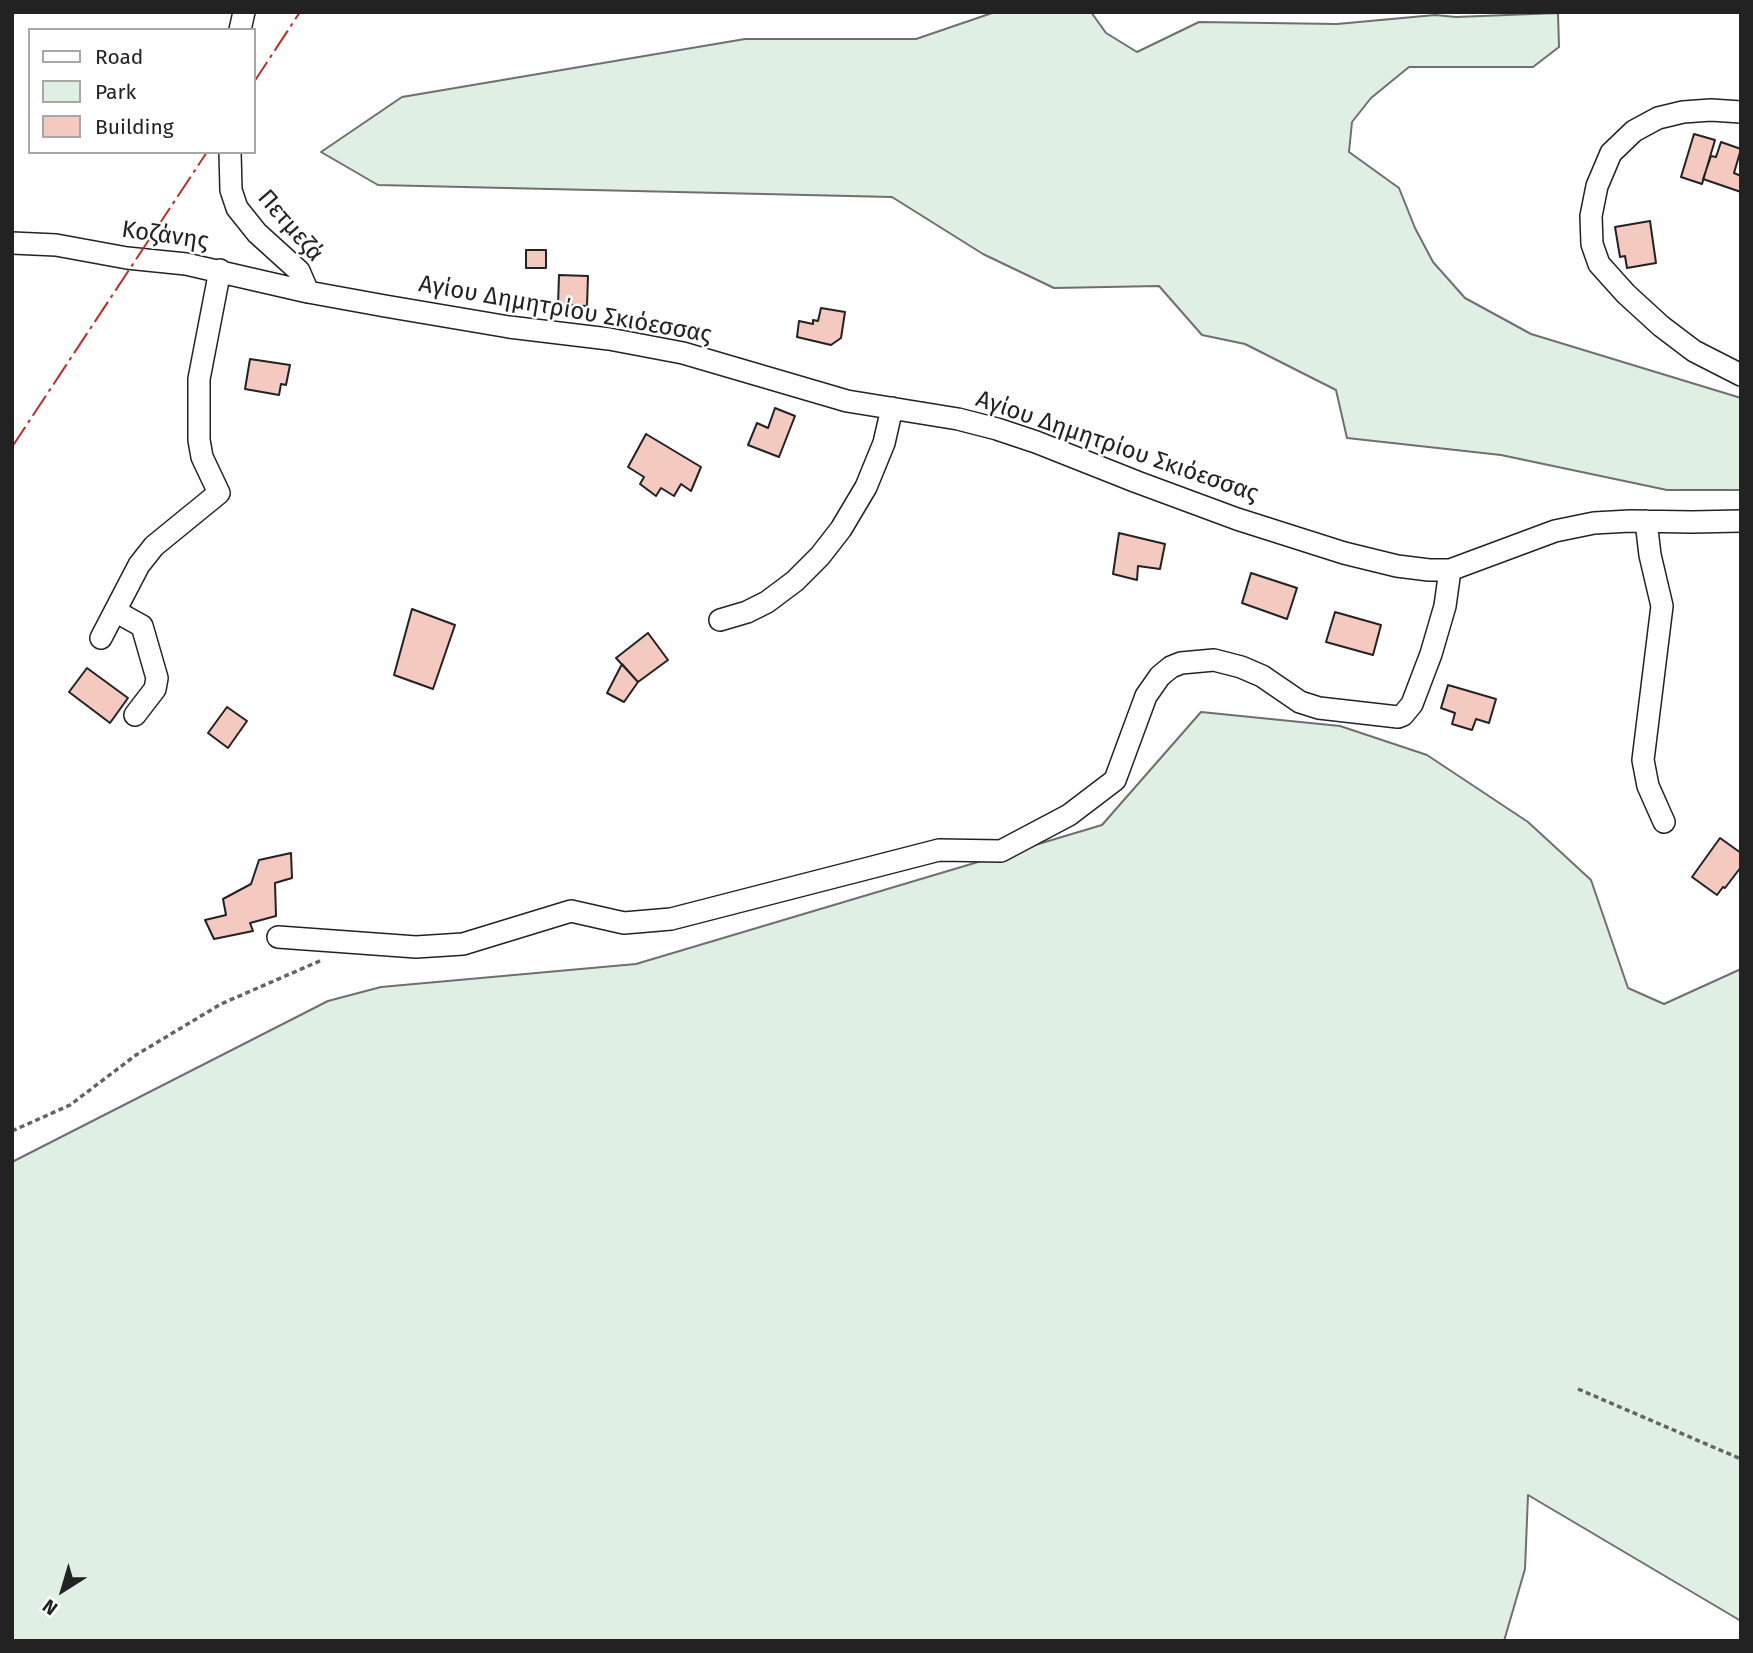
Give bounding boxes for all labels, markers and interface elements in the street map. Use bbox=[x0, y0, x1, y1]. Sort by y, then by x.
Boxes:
legend bbox=[28, 28, 256, 154]
text: Road bbox=[95, 44, 143, 70]
text: Park bbox=[95, 79, 136, 105]
text: Building bbox=[95, 114, 174, 140]
street label: Πετμεζά bbox=[251, 184, 329, 268]
street label: Κοζάνης bbox=[120, 216, 210, 256]
street label: Αγίου Δημητρίου Σκιόεσσας bbox=[416, 270, 714, 350]
street label: Αγίου Δημητρίου Σκιόεσσας bbox=[972, 385, 1262, 509]
north arrow bbox=[28, 1555, 98, 1625]
text: N bbox=[38, 1594, 62, 1620]

